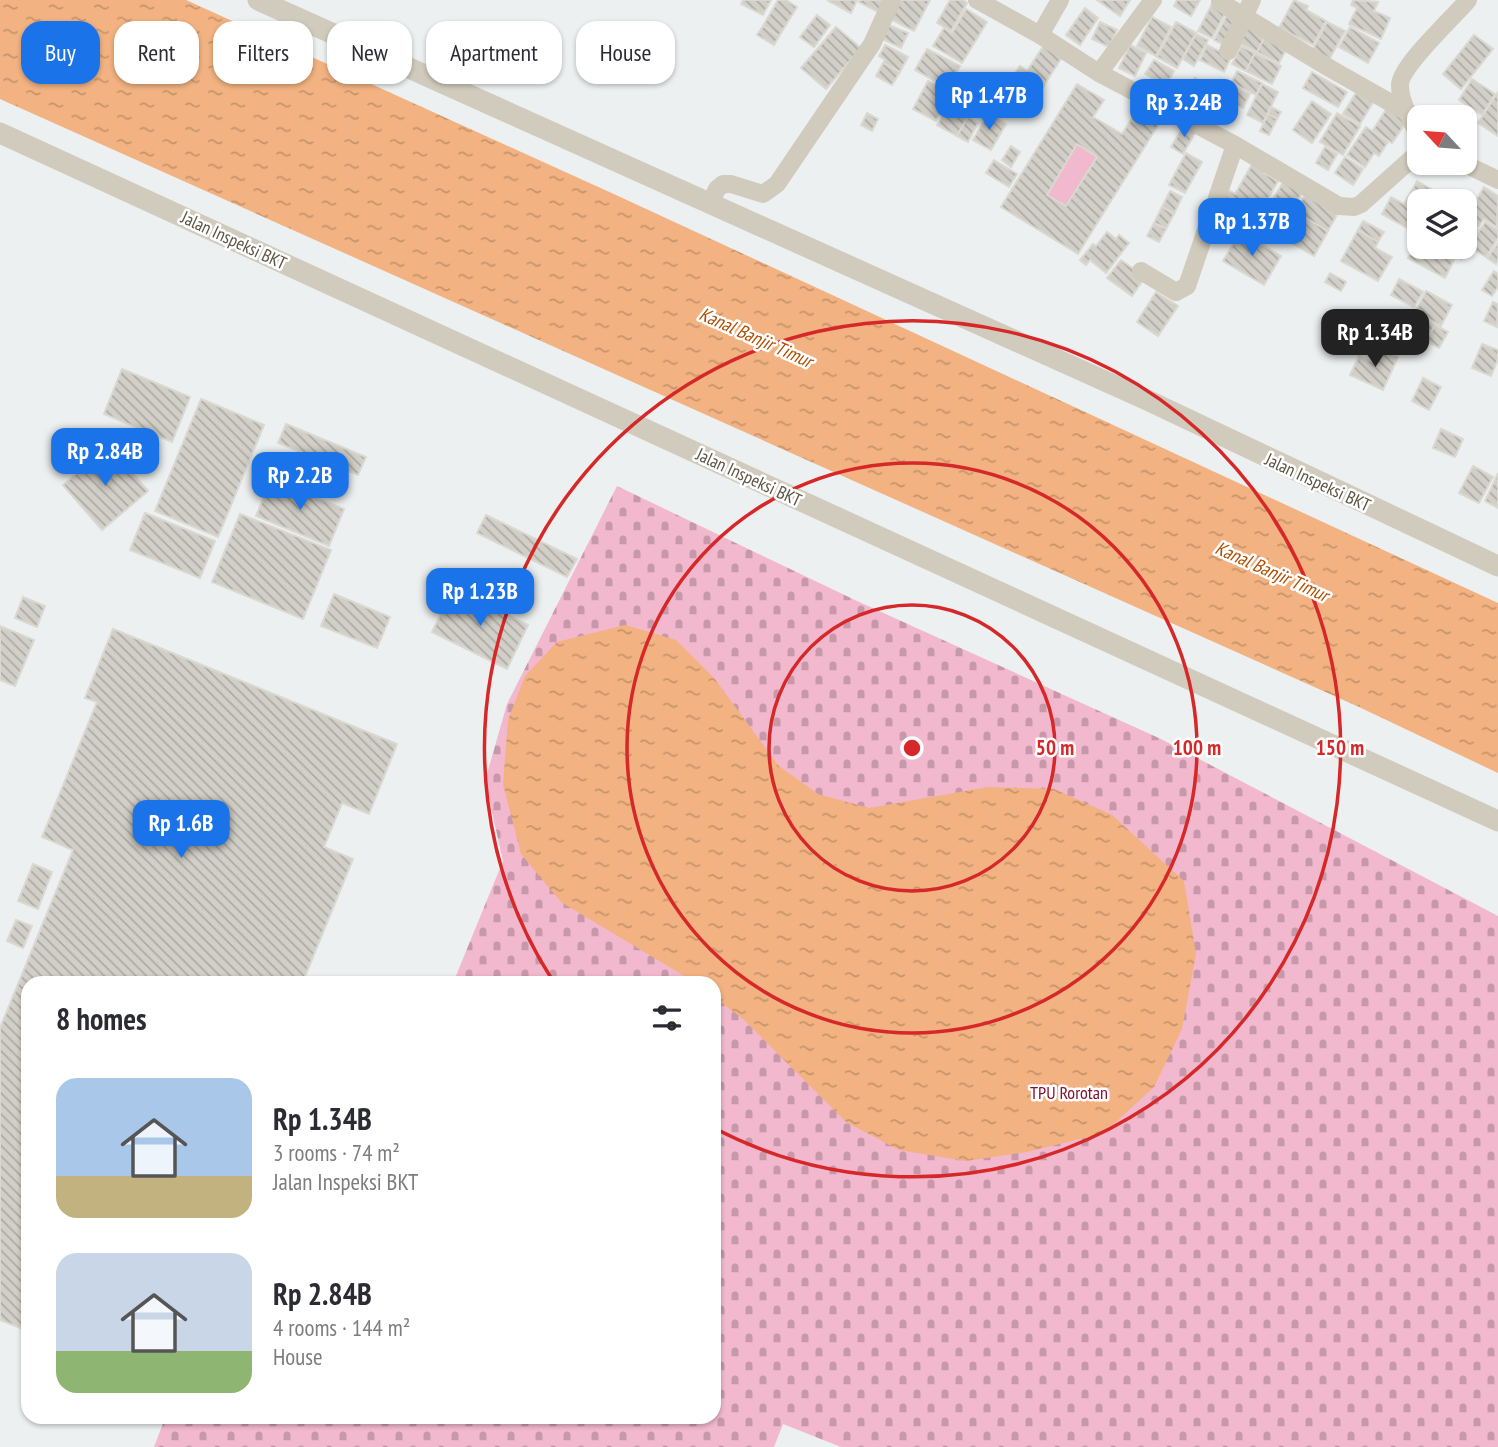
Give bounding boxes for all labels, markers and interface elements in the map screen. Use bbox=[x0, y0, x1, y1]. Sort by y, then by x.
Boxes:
chip: Buy bbox=[21, 21, 100, 84]
chip: Rent bbox=[114, 21, 199, 84]
chip: Filters bbox=[213, 21, 313, 84]
chip: New bbox=[327, 21, 412, 84]
chip: Apartment bbox=[426, 21, 562, 84]
chip: House bbox=[576, 21, 675, 84]
pin: Rp 1.47B bbox=[917, 72, 1061, 132]
text: Rp 1.47B bbox=[951, 80, 1027, 109]
pin: Rp 3.24B bbox=[1112, 80, 1256, 139]
text: Rp 3.24B bbox=[1146, 87, 1222, 116]
north arrow bbox=[1407, 105, 1477, 175]
map controls bbox=[1407, 105, 1477, 259]
button: layers bbox=[1407, 189, 1477, 259]
pin: Rp 1.37B bbox=[1180, 198, 1324, 258]
street label: Jalan Inspeksi BKT bbox=[177, 205, 290, 274]
text: Rp 1.37B bbox=[1214, 206, 1290, 235]
water label: Kanal Banjir Timur bbox=[696, 301, 819, 374]
pin: Rp 1.34B bbox=[1303, 310, 1447, 369]
text: Rp 1.34B bbox=[1337, 317, 1413, 346]
pin: Rp 2.84B bbox=[33, 428, 177, 488]
text: Rp 2.84B bbox=[67, 436, 143, 465]
street label: Jalan Inspeksi BKT bbox=[692, 442, 805, 511]
street label: Jalan Inspeksi BKT bbox=[1261, 447, 1374, 516]
pin: Rp 2.2B bbox=[235, 452, 365, 512]
text: Rp 2.2B bbox=[268, 460, 332, 489]
water label: Kanal Banjir Timur bbox=[1212, 535, 1335, 608]
pin: Rp 1.23B bbox=[408, 568, 552, 628]
text: Rp 1.23B bbox=[442, 576, 518, 605]
text: 50 m bbox=[1036, 734, 1074, 761]
text: 100 m bbox=[1173, 734, 1221, 761]
text: 150 m bbox=[1316, 734, 1364, 761]
centre of rings bbox=[900, 736, 924, 760]
pin: Rp 1.6B bbox=[116, 800, 246, 860]
text: Rp 1.6B bbox=[149, 808, 213, 837]
text: 8 homes bbox=[56, 999, 147, 1038]
icon: filters bbox=[648, 999, 686, 1037]
park label: TPU Rorotan bbox=[1030, 1081, 1108, 1104]
text: Rp 1.34B bbox=[273, 1099, 372, 1138]
icon: home bbox=[112, 1106, 196, 1190]
text: 3 rooms · 74 m² bbox=[273, 1138, 400, 1167]
text: Jalan Inspeksi BKT bbox=[273, 1167, 418, 1196]
text: Rp 2.84B bbox=[273, 1274, 372, 1313]
icon: home bbox=[112, 1281, 196, 1365]
text: 4 rooms · 144 m² bbox=[273, 1313, 410, 1342]
text: House bbox=[273, 1342, 323, 1371]

